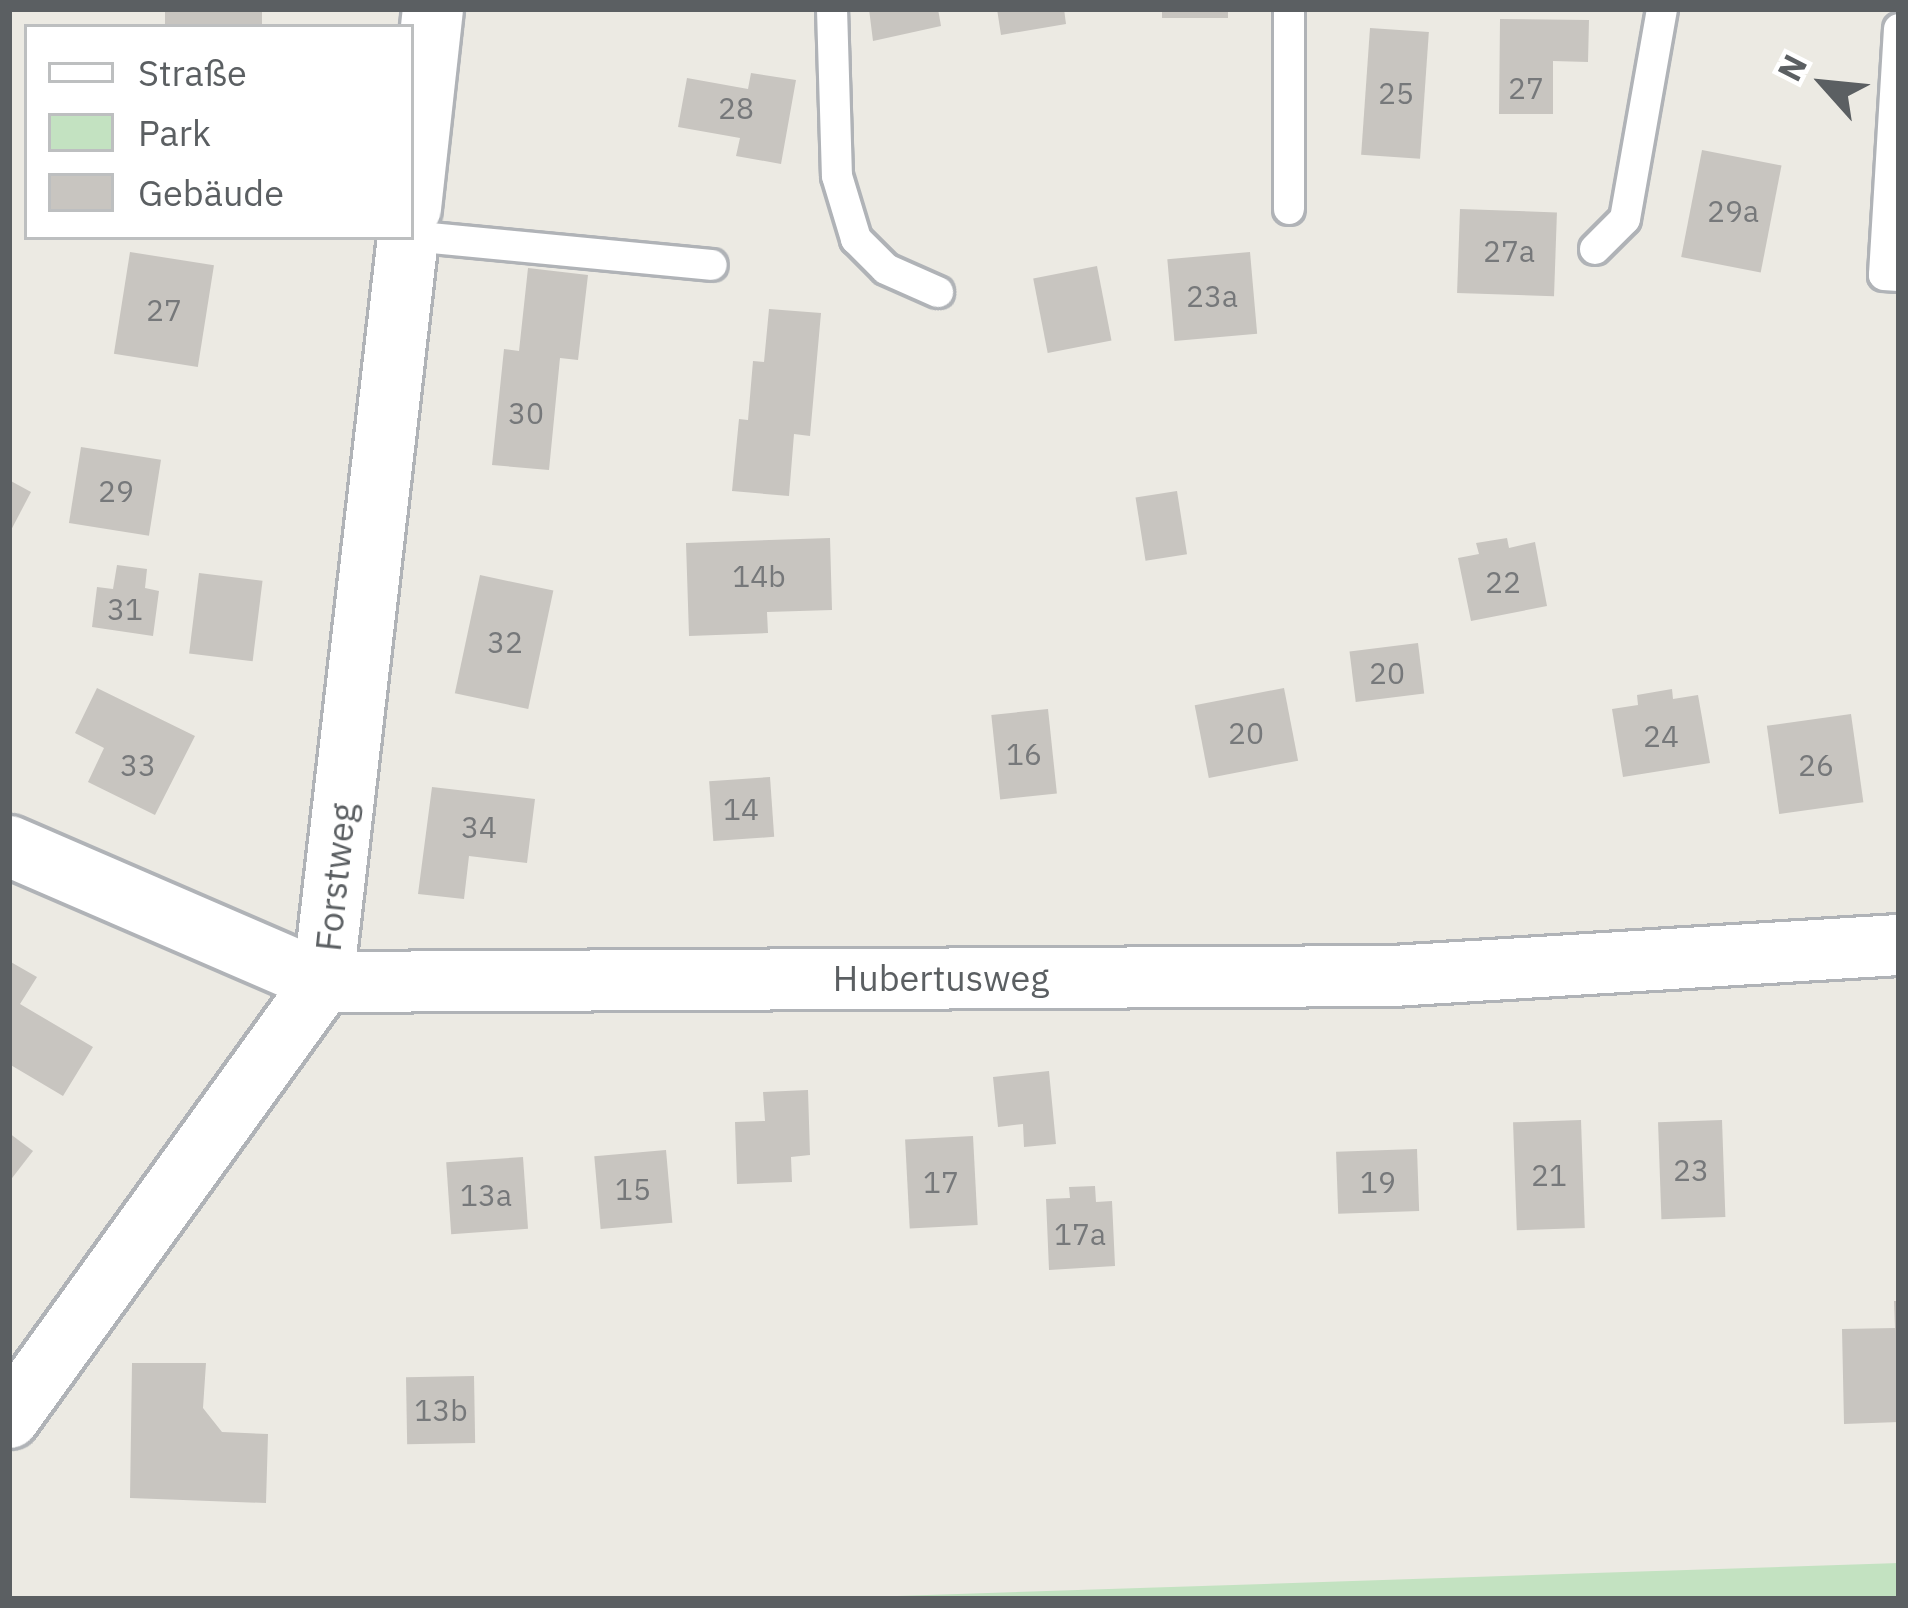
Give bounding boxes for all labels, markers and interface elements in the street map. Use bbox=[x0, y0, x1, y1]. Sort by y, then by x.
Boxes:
legend bbox=[24, 24, 414, 240]
north arrow bbox=[1764, 24, 1884, 144]
text: N bbox=[1767, 47, 1816, 88]
text: Straße bbox=[138, 49, 247, 96]
house number: 27 bbox=[1508, 70, 1544, 106]
house number: 25 bbox=[1378, 75, 1414, 111]
house number: 28 bbox=[718, 90, 754, 126]
text: Park bbox=[138, 109, 211, 156]
text: Gebäude bbox=[138, 169, 284, 216]
house number: 29a bbox=[1707, 193, 1759, 229]
house number: 27a bbox=[1483, 233, 1535, 269]
house number: 23a bbox=[1186, 278, 1238, 314]
house number: 27 bbox=[146, 292, 182, 328]
house number: 30 bbox=[508, 395, 544, 431]
house number: 29 bbox=[98, 473, 134, 509]
house number: 14b bbox=[732, 558, 786, 594]
house number: 22 bbox=[1485, 564, 1521, 600]
house number: 31 bbox=[107, 591, 143, 627]
house number: 32 bbox=[487, 624, 523, 660]
house number: 20 bbox=[1369, 655, 1405, 691]
house number: 20 bbox=[1228, 715, 1264, 751]
house number: 24 bbox=[1643, 718, 1679, 754]
house number: 16 bbox=[1006, 736, 1042, 772]
house number: 33 bbox=[120, 747, 156, 783]
house number: 26 bbox=[1798, 747, 1834, 783]
house number: 14 bbox=[723, 791, 759, 827]
street label: Forstweg bbox=[306, 801, 364, 953]
house number: 34 bbox=[461, 809, 497, 845]
street label: Hubertusweg bbox=[833, 956, 1049, 1000]
house number: 23 bbox=[1673, 1152, 1709, 1188]
house number: 21 bbox=[1531, 1157, 1567, 1193]
house number: 17 bbox=[923, 1164, 959, 1200]
house number: 19 bbox=[1360, 1164, 1396, 1200]
house number: 15 bbox=[615, 1171, 651, 1207]
house number: 13a bbox=[460, 1177, 512, 1213]
house number: 17a bbox=[1054, 1216, 1106, 1252]
house number: 13b bbox=[414, 1392, 468, 1428]

